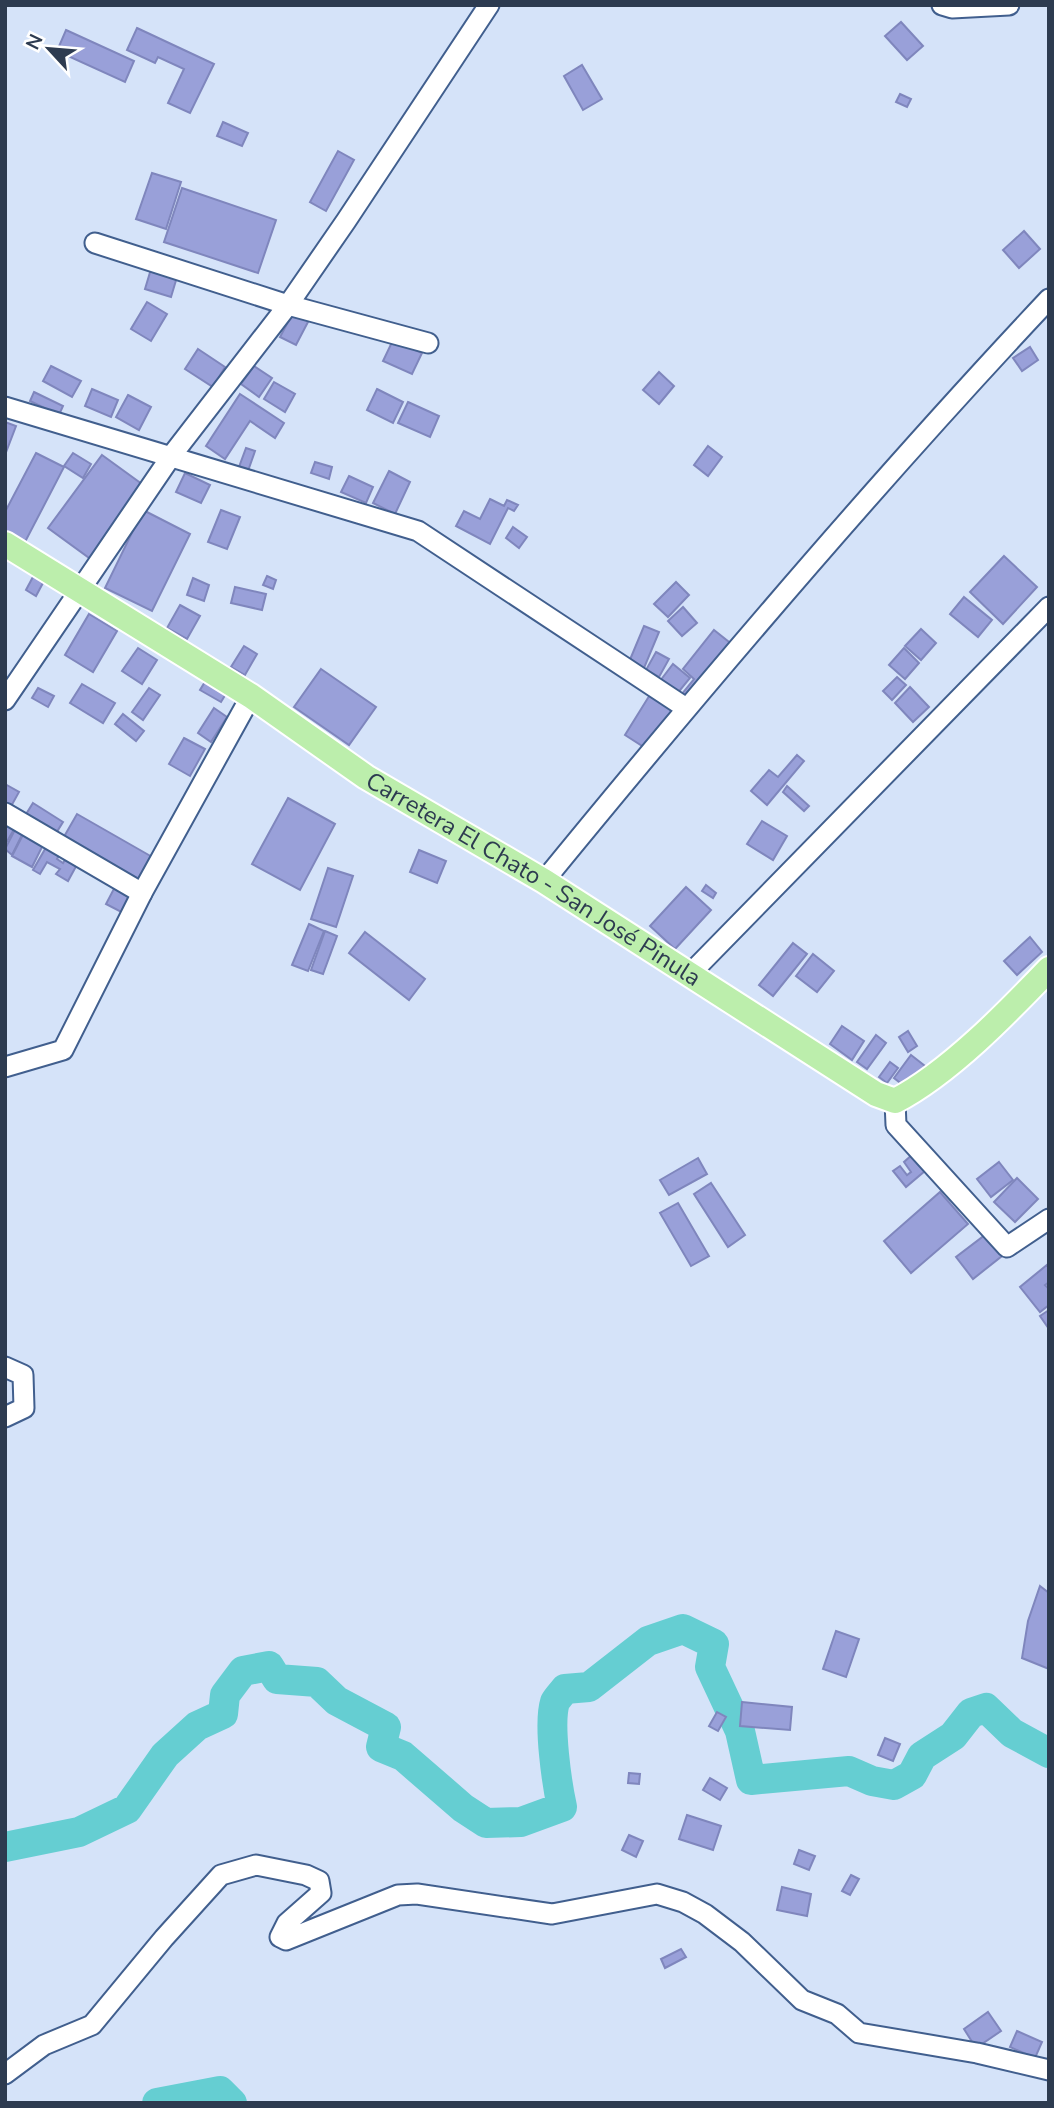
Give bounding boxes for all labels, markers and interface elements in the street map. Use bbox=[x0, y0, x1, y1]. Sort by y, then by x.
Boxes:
north arrow bbox=[14, 14, 84, 84]
text: N bbox=[20, 30, 49, 54]
street label: Carretera El Chato - San José Pinula bbox=[360, 764, 707, 994]

